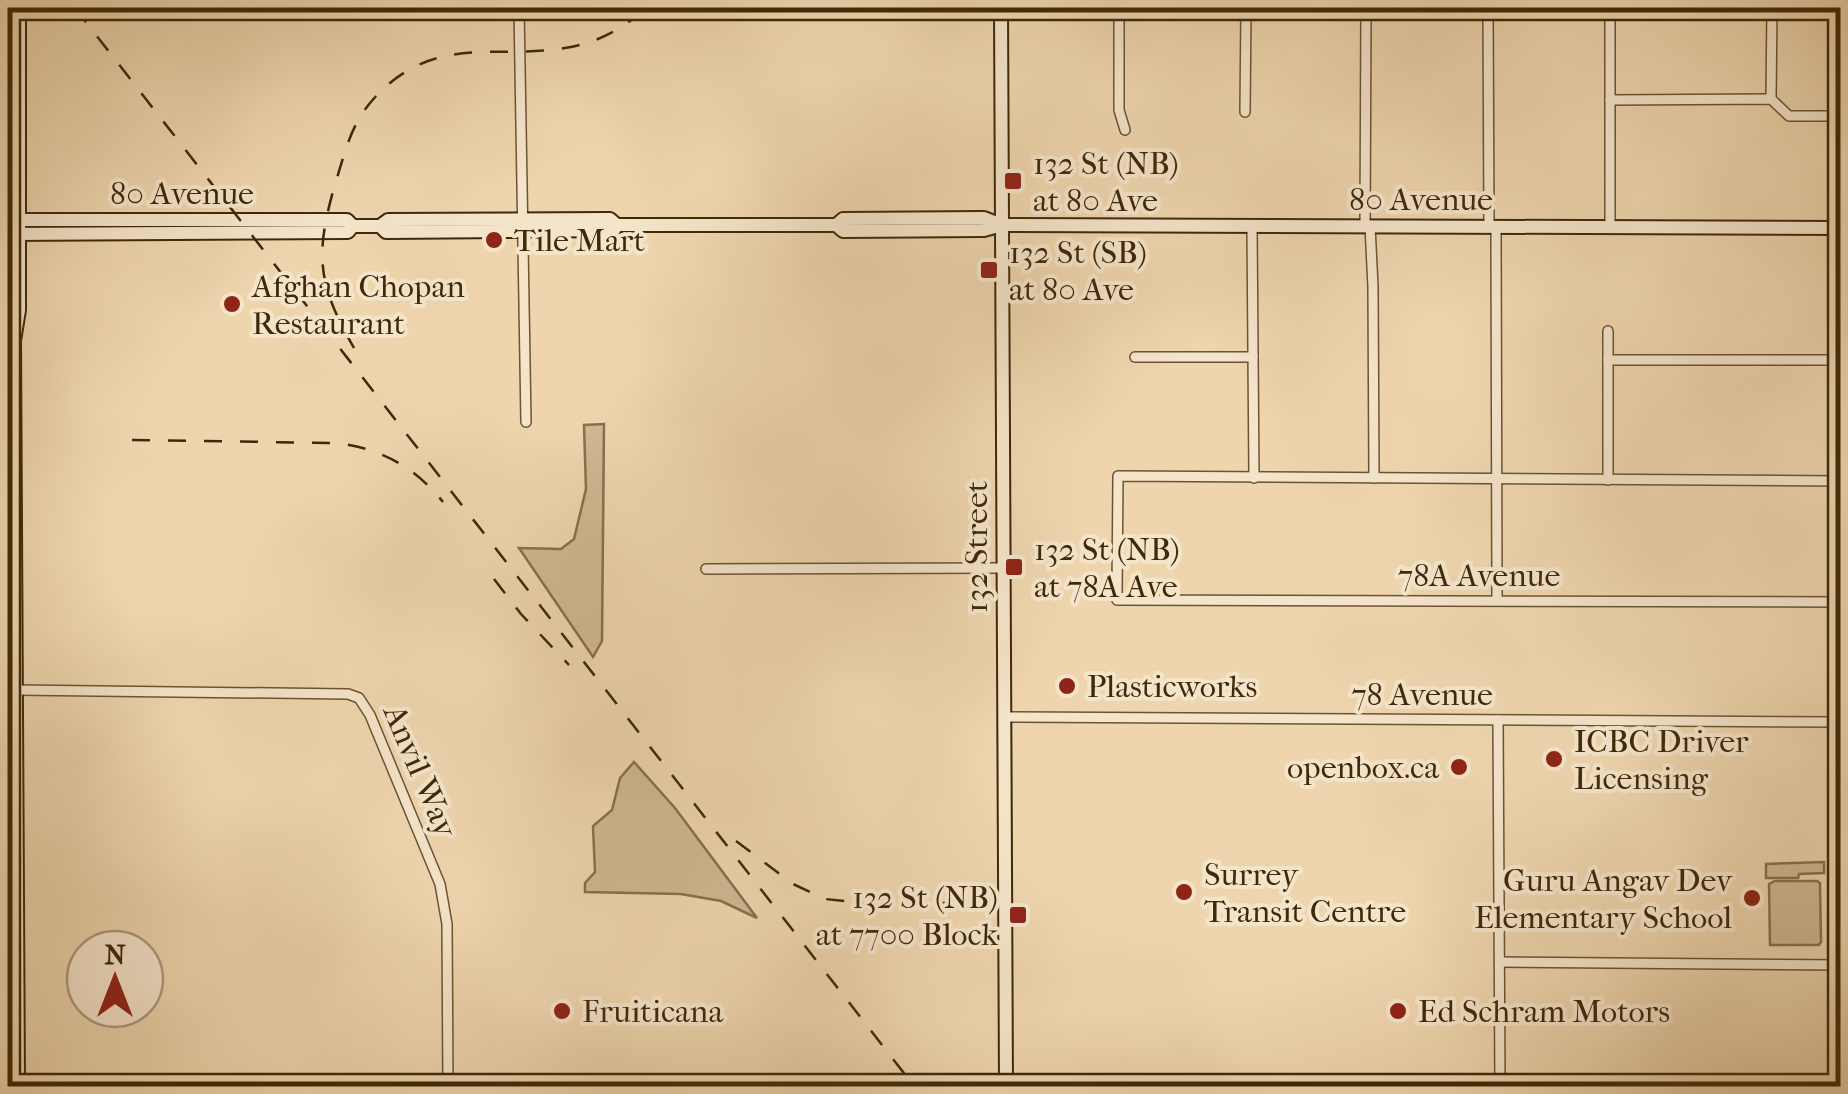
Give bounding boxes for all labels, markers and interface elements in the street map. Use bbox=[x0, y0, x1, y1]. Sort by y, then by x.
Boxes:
place label: 132 St (NB) at 80 Ave bbox=[1033, 145, 1179, 219]
marker: 132 St (NB) at 80 Ave bbox=[1002, 170, 1024, 192]
street label: 80 Avenue bbox=[110, 175, 254, 212]
street label: 80 Avenue bbox=[1349, 181, 1493, 218]
place label: Tile Mart bbox=[514, 222, 646, 259]
marker: Tile Mart bbox=[483, 229, 505, 251]
place label: 132 St (SB) at 80 Ave bbox=[1009, 234, 1147, 308]
marker: 132 St (SB) at 80 Ave bbox=[978, 259, 1000, 281]
place label: Afghan Chopan Restaurant bbox=[250, 268, 465, 342]
marker: Afghan Chopan Restaurant bbox=[221, 293, 243, 315]
street label: 132 Street bbox=[958, 480, 995, 613]
place label: 132 St (NB) at 78A Ave bbox=[1034, 531, 1180, 605]
marker: 132 St (NB) at 78A Ave bbox=[1003, 556, 1025, 578]
street label: 78A Avenue bbox=[1398, 557, 1560, 594]
place label: Plasticworks bbox=[1087, 668, 1257, 705]
marker: Plasticworks bbox=[1056, 675, 1078, 697]
street label: 78 Avenue bbox=[1351, 676, 1493, 713]
street label: Anvil Way bbox=[375, 697, 465, 844]
place label: ICBC Driver Licensing bbox=[1574, 723, 1749, 797]
marker: ICBC Driver Licensing bbox=[1543, 748, 1565, 770]
place label: openbox.ca bbox=[1287, 749, 1440, 786]
marker: openbox.ca bbox=[1448, 756, 1470, 778]
place label: Surrey Transit Centre bbox=[1204, 856, 1406, 930]
place label: Guru Angav Dev Elementary School bbox=[1474, 862, 1733, 936]
place label: 132 St (NB) at 7700 Block bbox=[816, 879, 999, 953]
marker: Surrey Transit Centre bbox=[1173, 881, 1195, 903]
marker: Guru Angav Dev Elementary School bbox=[1741, 887, 1763, 909]
marker: 132 St (NB) at 7700 Block bbox=[1007, 904, 1029, 926]
north arrow bbox=[65, 929, 165, 1029]
text: N bbox=[104, 938, 126, 971]
place label: Fruiticana bbox=[582, 993, 724, 1030]
place label: Ed Schram Motors bbox=[1418, 993, 1670, 1030]
marker: Fruiticana bbox=[551, 1000, 573, 1022]
marker: Ed Schram Motors bbox=[1387, 1000, 1409, 1022]

